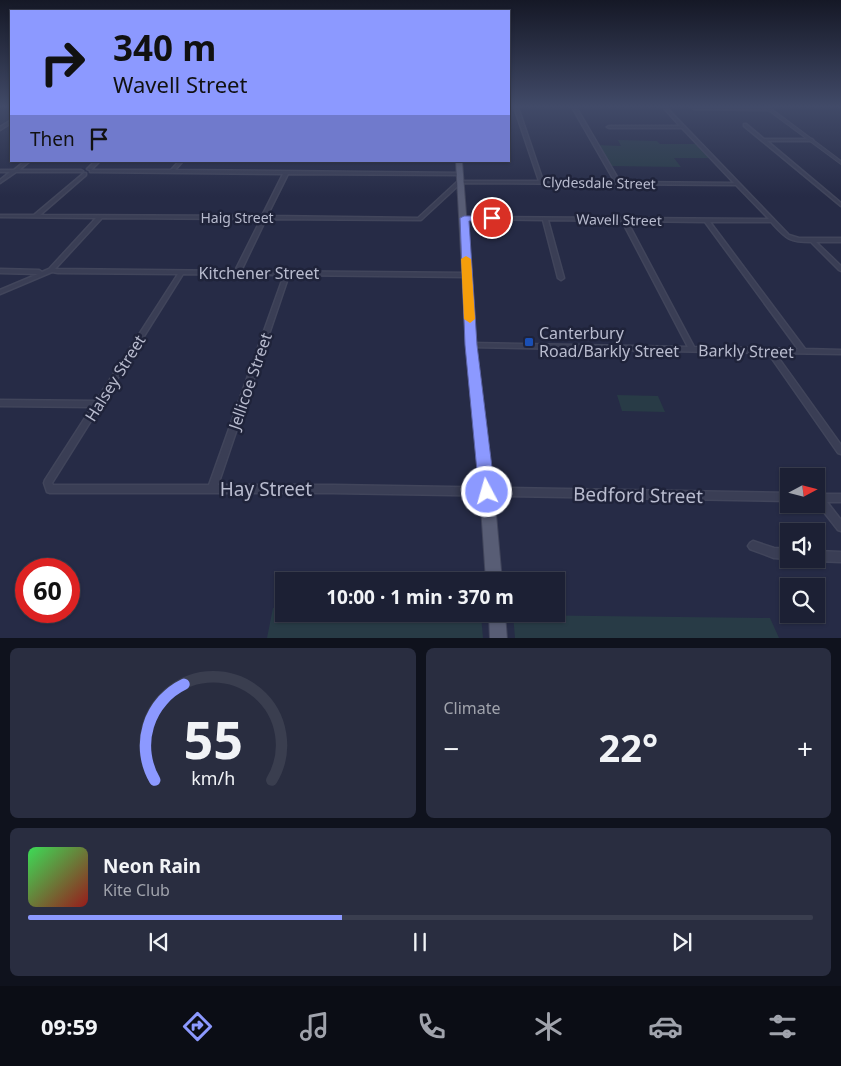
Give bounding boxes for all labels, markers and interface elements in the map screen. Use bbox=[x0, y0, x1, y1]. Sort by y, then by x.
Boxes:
text: 340 m bbox=[113, 24, 216, 71]
icon: right bbox=[30, 30, 95, 95]
text: Wavell Street bbox=[113, 69, 247, 99]
icon: arrive bbox=[85, 125, 113, 153]
text: Then bbox=[30, 126, 75, 152]
street label: Clydesdale Street bbox=[542, 172, 656, 193]
pin bbox=[471, 197, 513, 239]
icon: arrive bbox=[478, 204, 506, 232]
street label: Haig Street bbox=[200, 208, 274, 227]
street label: Wavell Street bbox=[576, 209, 662, 230]
street label: Kitchener Street bbox=[199, 262, 320, 284]
place label: Canterbury Road/Barkly Street bbox=[539, 322, 679, 362]
street label: Jellicoe Street bbox=[223, 329, 277, 434]
street label: Halsey Street bbox=[80, 330, 150, 426]
marker: Canterbury Road/Barkly Street bbox=[523, 336, 535, 348]
street label: Barkly Street bbox=[698, 339, 794, 363]
position arrow bbox=[460, 465, 512, 517]
north arrow bbox=[780, 468, 825, 512]
map controls bbox=[780, 468, 825, 623]
street label: Hay Street bbox=[220, 476, 312, 502]
street label: Bedford Street bbox=[573, 481, 703, 509]
button: sound bbox=[780, 523, 825, 568]
speed limit sign: 60 bbox=[15, 558, 80, 623]
button: search bbox=[780, 578, 825, 623]
text: 10:00 · 1 min · 370 m bbox=[326, 584, 514, 610]
text: Climate bbox=[444, 697, 501, 719]
text: 55 bbox=[183, 703, 243, 774]
text: 22° bbox=[598, 721, 658, 773]
text: − bbox=[444, 729, 460, 767]
text: + bbox=[797, 729, 813, 767]
text: km/h bbox=[191, 766, 235, 790]
text: Neon Rain bbox=[103, 853, 201, 879]
text: Kite Club bbox=[103, 879, 170, 901]
icon: previous bbox=[145, 928, 173, 956]
icon: pause bbox=[406, 928, 434, 956]
icon: next bbox=[668, 928, 696, 956]
icon: directions bbox=[180, 1009, 215, 1044]
icon: music bbox=[297, 1009, 332, 1044]
icon: phone bbox=[414, 1009, 449, 1044]
icon: climate bbox=[531, 1009, 566, 1044]
icon: car bbox=[648, 1009, 683, 1044]
icon: filters bbox=[765, 1009, 800, 1044]
text: 09:59 bbox=[41, 1011, 98, 1041]

